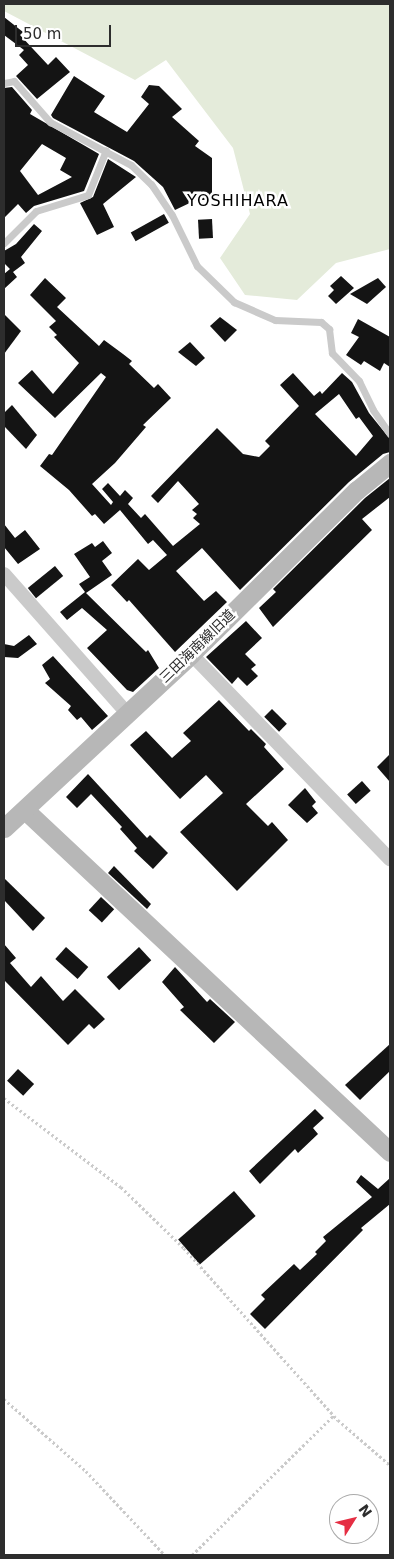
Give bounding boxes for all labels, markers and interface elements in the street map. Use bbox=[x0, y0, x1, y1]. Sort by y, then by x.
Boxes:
scale bar bbox=[18, 15, 114, 47]
text: 50 m bbox=[23, 25, 61, 43]
district label: YOSHIHARA bbox=[186, 191, 290, 211]
street label: 三田海南線旧道 bbox=[156, 606, 238, 686]
north arrow bbox=[329, 1494, 379, 1544]
text: N bbox=[355, 1501, 375, 1520]

